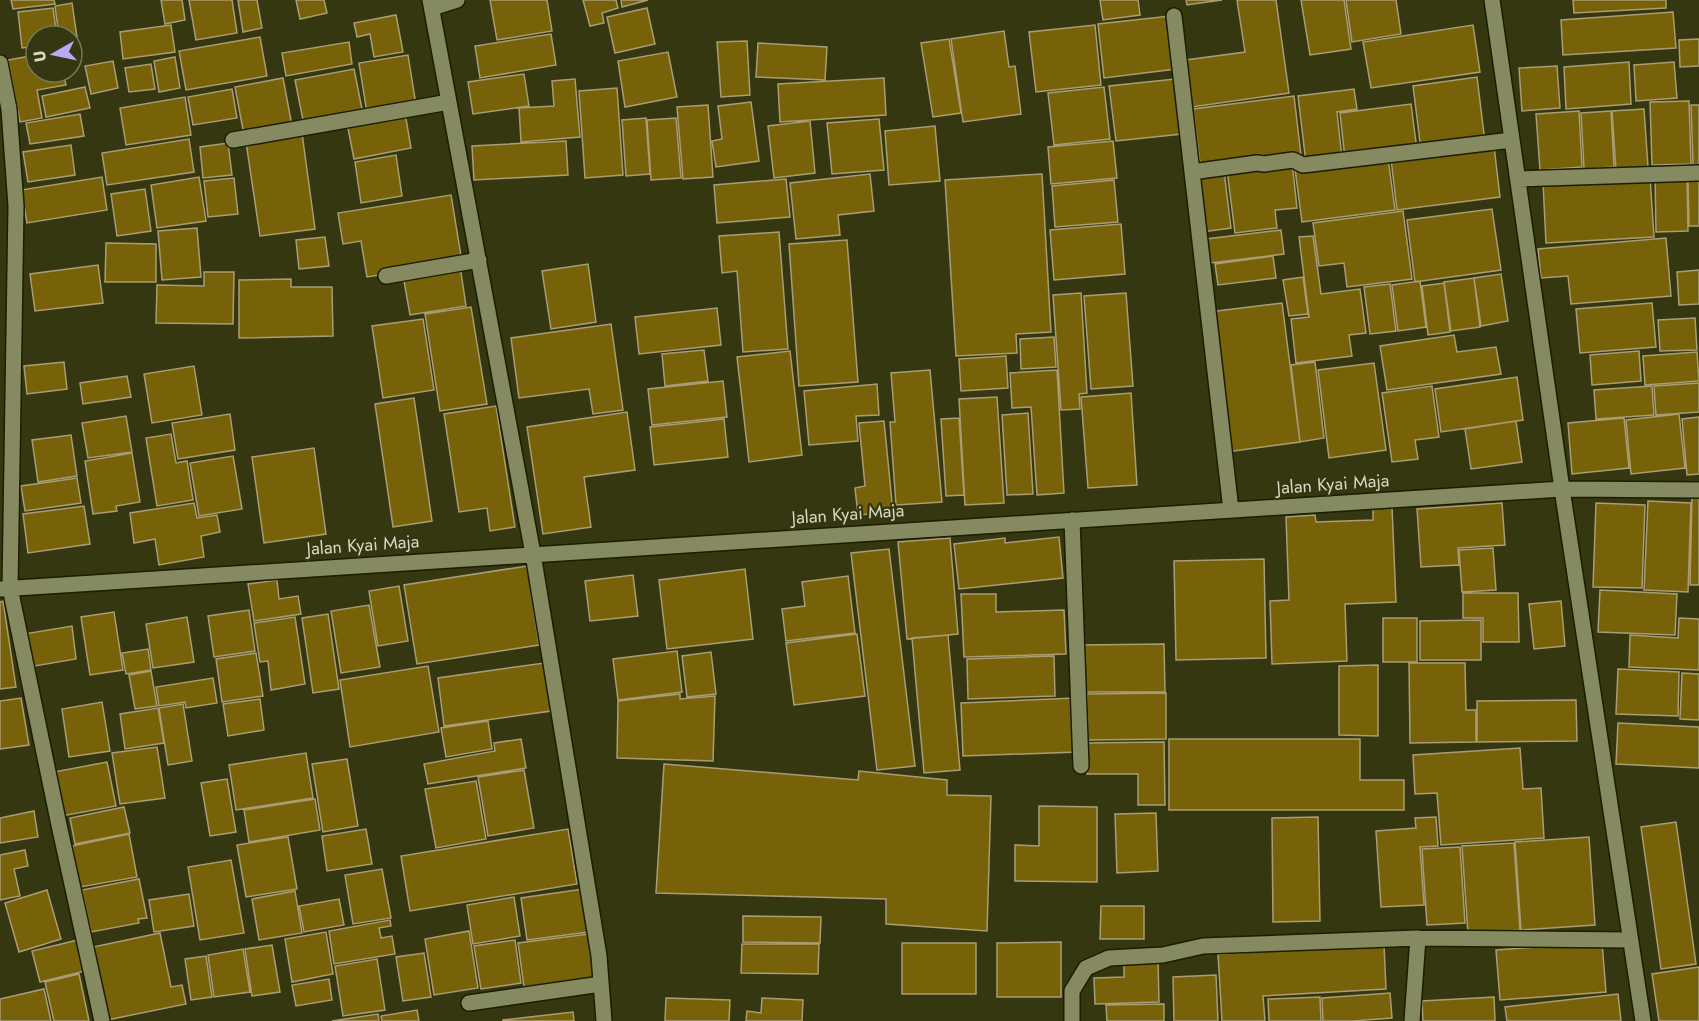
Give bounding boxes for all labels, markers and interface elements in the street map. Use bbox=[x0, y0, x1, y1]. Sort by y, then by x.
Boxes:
north arrow bbox=[24, 24, 84, 84]
text: U bbox=[27, 49, 52, 64]
street label: Jalan Kyai Maja bbox=[1274, 467, 1390, 501]
street label: Jalan Kyai Maja bbox=[789, 497, 905, 531]
street label: Jalan Kyai Maja bbox=[304, 528, 420, 562]

